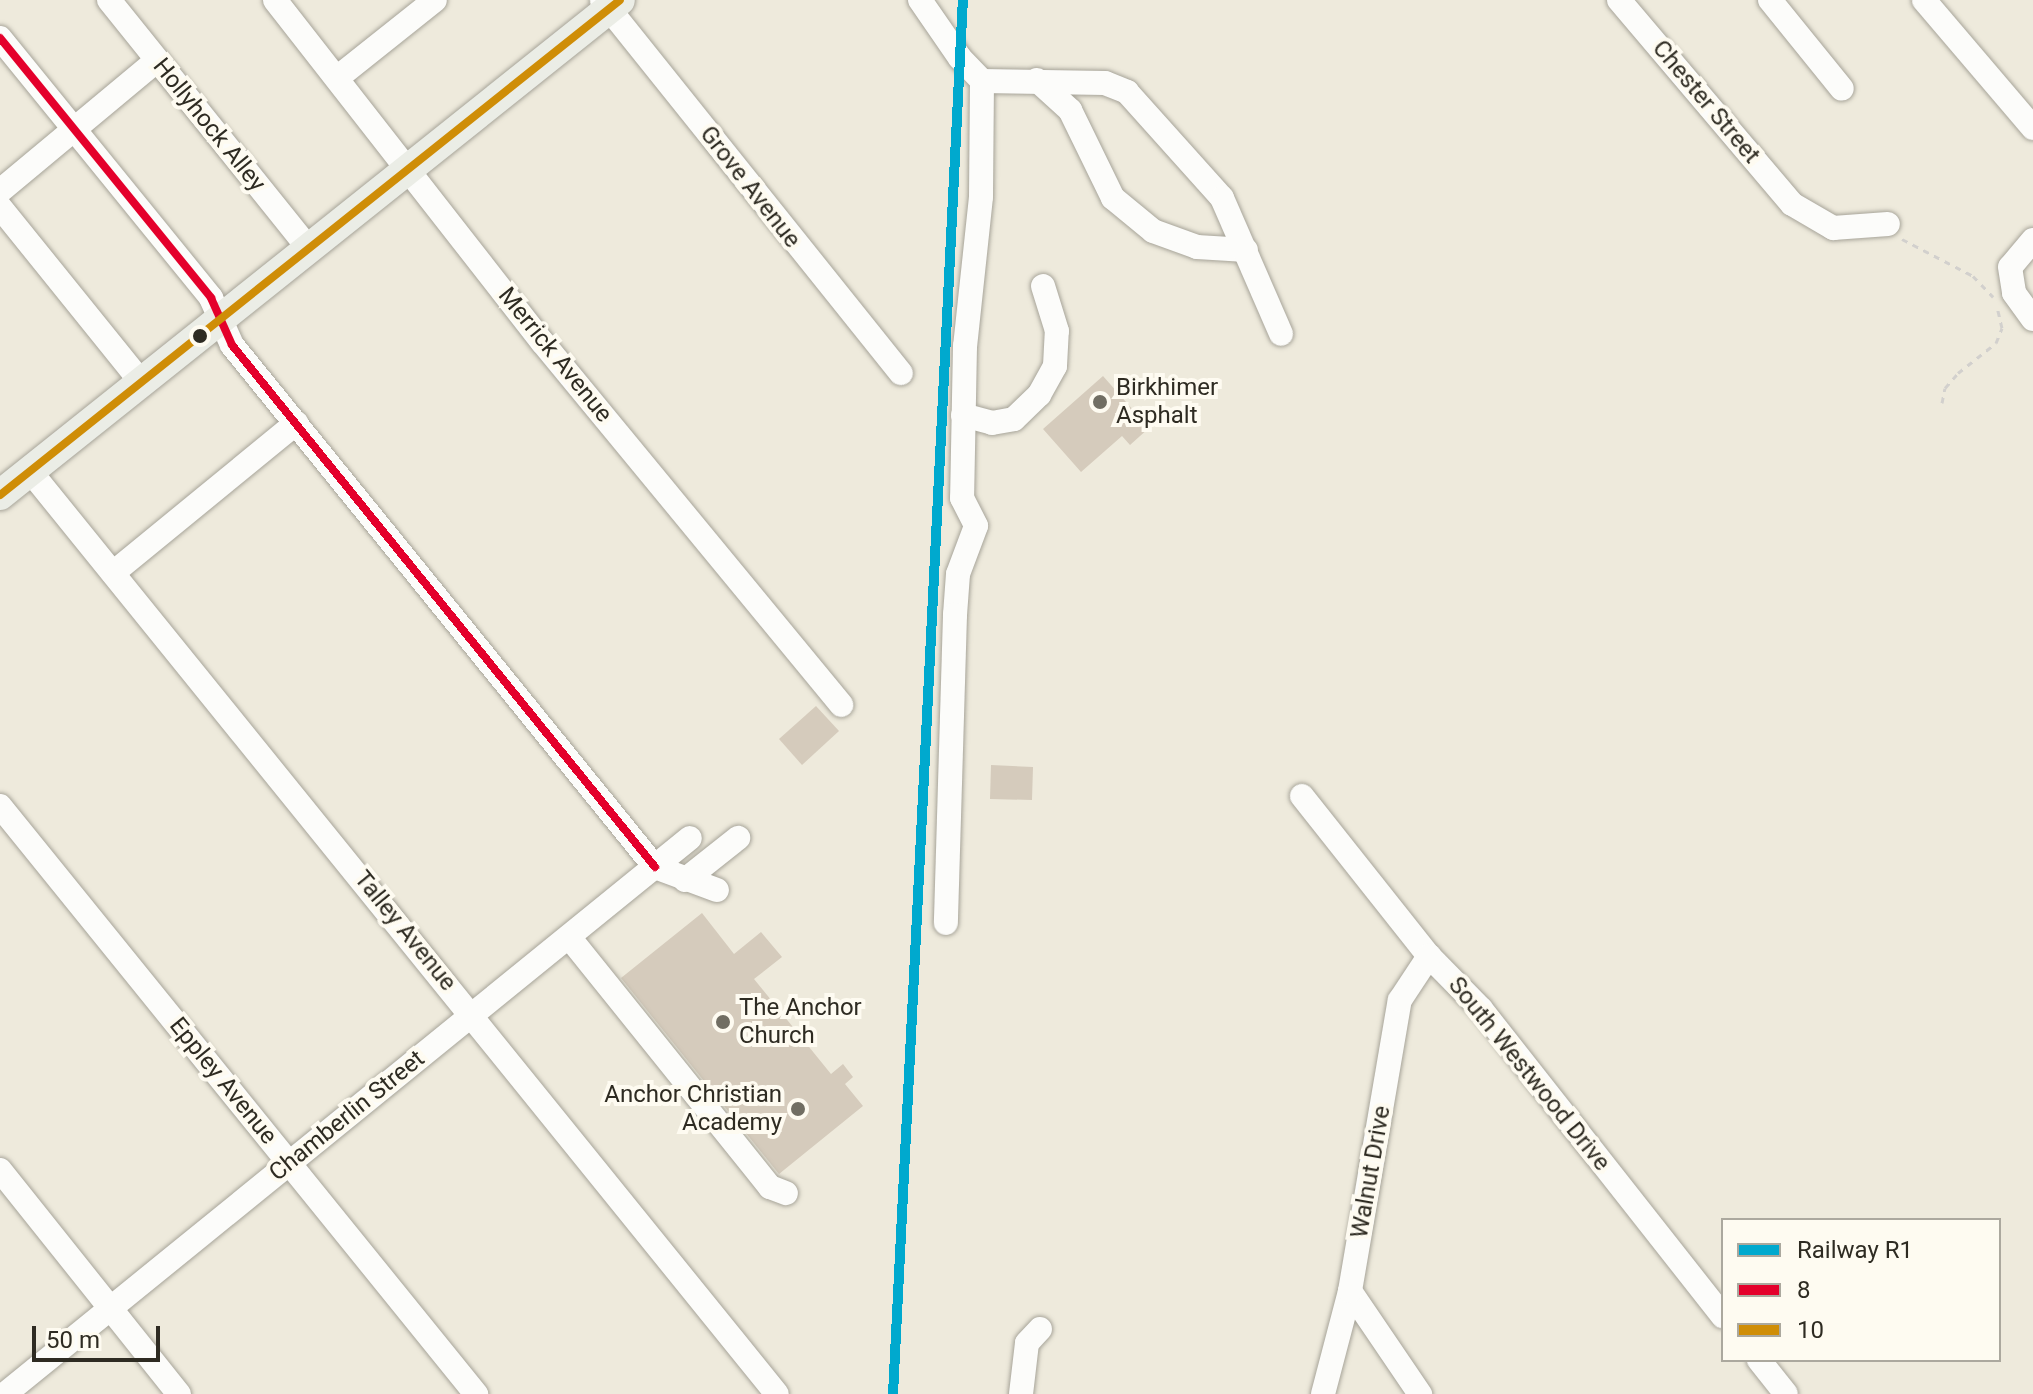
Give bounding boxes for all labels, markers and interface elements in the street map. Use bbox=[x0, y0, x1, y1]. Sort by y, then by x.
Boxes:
street label: Chester Street bbox=[1646, 35, 1766, 169]
street label: Hollyhock Alley bbox=[147, 53, 271, 197]
street label: Grove Avenue bbox=[694, 120, 806, 254]
street label: Merrick Avenue bbox=[492, 282, 618, 428]
unlabelled marker bbox=[192, 328, 208, 344]
place label: Birkhimer Asphalt bbox=[1116, 374, 1218, 430]
marker: Birkhimer Asphalt bbox=[1091, 393, 1109, 411]
street label: Talley Avenue bbox=[348, 865, 462, 997]
street label: South Westwood Drive bbox=[1442, 971, 1616, 1177]
place label: The Anchor Church bbox=[739, 994, 862, 1050]
street label: Eppley Avenue bbox=[163, 1012, 283, 1150]
marker: The Anchor Church bbox=[714, 1013, 732, 1031]
street label: Chamberlin Street bbox=[264, 1045, 430, 1187]
place label: Anchor Christian Academy bbox=[604, 1081, 782, 1137]
marker: Anchor Christian Academy bbox=[789, 1100, 807, 1118]
street label: Walnut Drive bbox=[1345, 1104, 1397, 1240]
legend bbox=[1721, 1218, 2001, 1362]
text: Railway R1 bbox=[1797, 1236, 1913, 1264]
text: 8 bbox=[1797, 1276, 1811, 1304]
scale bar bbox=[36, 1310, 164, 1360]
text: 10 bbox=[1797, 1316, 1824, 1344]
text: 50 m bbox=[46, 1326, 100, 1354]

